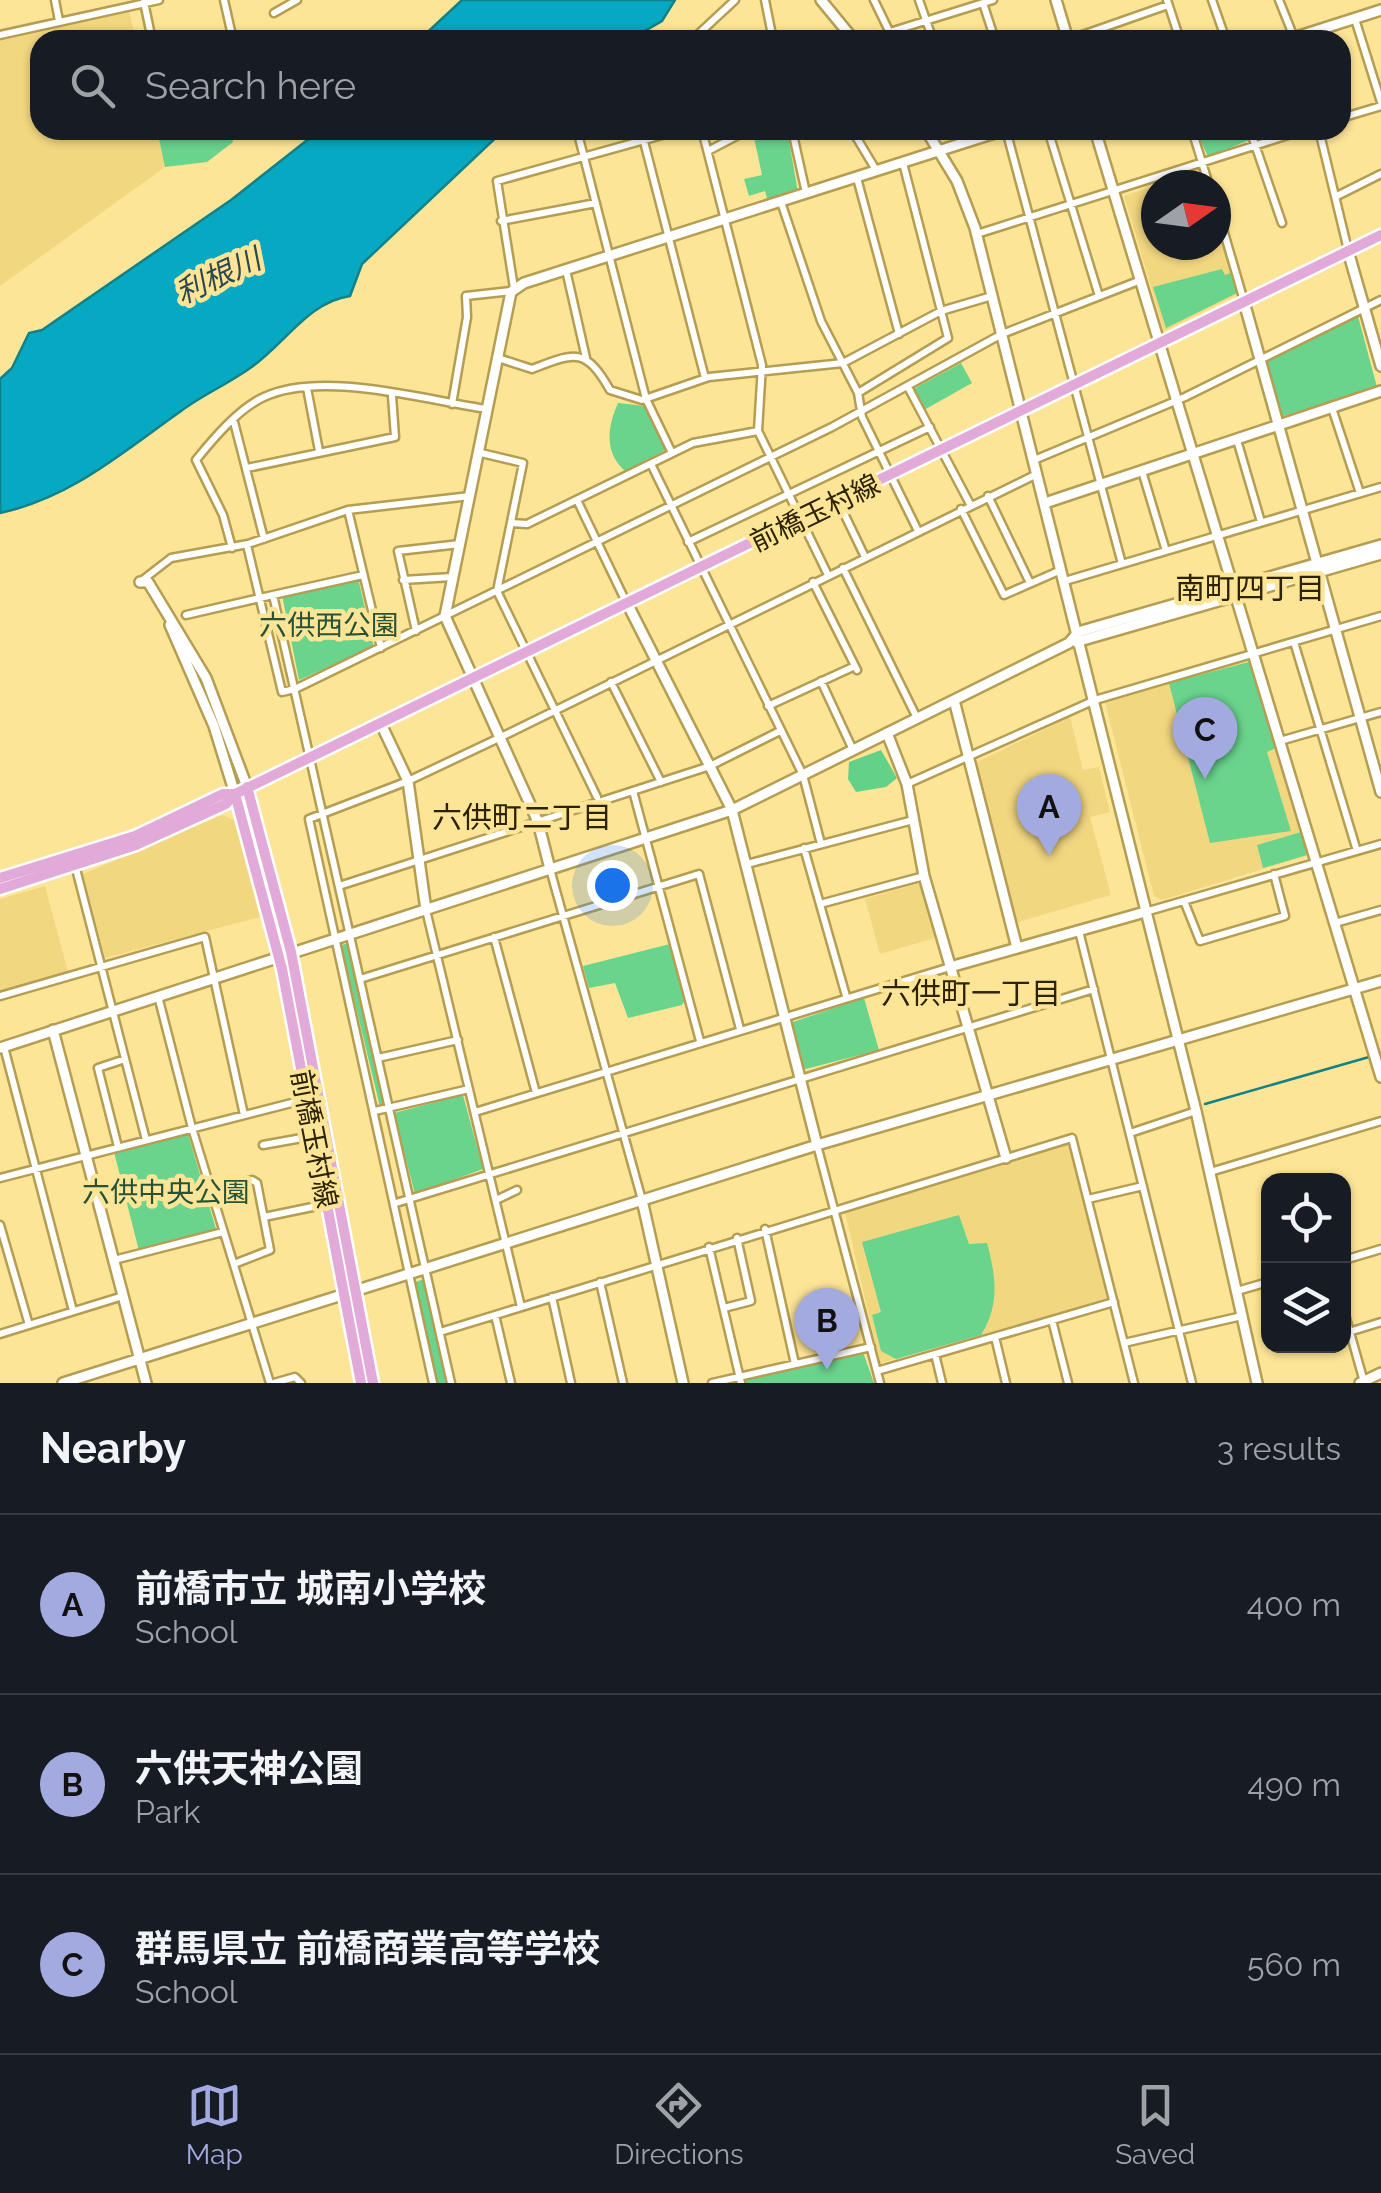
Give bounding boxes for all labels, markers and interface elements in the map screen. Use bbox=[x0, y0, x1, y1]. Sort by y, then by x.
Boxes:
search box bbox=[30, 30, 1351, 140]
icon: search bbox=[65, 58, 120, 113]
text: Search here bbox=[145, 63, 356, 108]
north arrow bbox=[1141, 170, 1231, 260]
water label: 利根川 bbox=[170, 240, 269, 311]
street label: 前橋玉村線 bbox=[745, 467, 885, 559]
district label: 南町四丁目 bbox=[1175, 571, 1325, 606]
park label: 六供西公園 bbox=[259, 609, 399, 642]
pin: C bbox=[1172, 696, 1238, 779]
pin: A bbox=[1016, 774, 1082, 856]
district label: 六供町二丁目 bbox=[432, 800, 612, 835]
your location bbox=[587, 860, 638, 911]
district label: 六供町一丁目 bbox=[881, 976, 1061, 1011]
street label: 前橋玉村線 bbox=[284, 1067, 344, 1211]
map controls bbox=[1261, 1173, 1351, 1353]
button: locate bbox=[1261, 1173, 1351, 1263]
park label: 六供中央公園 bbox=[82, 1176, 250, 1209]
button: layers bbox=[1261, 1263, 1351, 1353]
pin: B bbox=[794, 1288, 860, 1370]
text: Nearby bbox=[40, 1424, 186, 1473]
text: 3 results bbox=[1217, 1430, 1341, 1467]
text: 前橋市立 城南小学校 bbox=[135, 1566, 486, 1611]
text: A bbox=[62, 1586, 83, 1623]
text: 400 m bbox=[1247, 1586, 1341, 1623]
text: School bbox=[135, 1613, 237, 1650]
text: 六供天神公園 bbox=[135, 1746, 363, 1791]
text: B bbox=[62, 1766, 83, 1803]
text: 490 m bbox=[1248, 1766, 1341, 1803]
text: Park bbox=[135, 1793, 200, 1830]
text: 群馬県立 前橋商業高等学校 bbox=[135, 1926, 600, 1971]
text: C bbox=[62, 1946, 83, 1983]
text: 560 m bbox=[1247, 1946, 1341, 1983]
text: School bbox=[135, 1973, 237, 2010]
tab: Map bbox=[186, 2078, 243, 2171]
tab: Directions bbox=[614, 2078, 744, 2171]
tab: Saved bbox=[1115, 2078, 1195, 2171]

